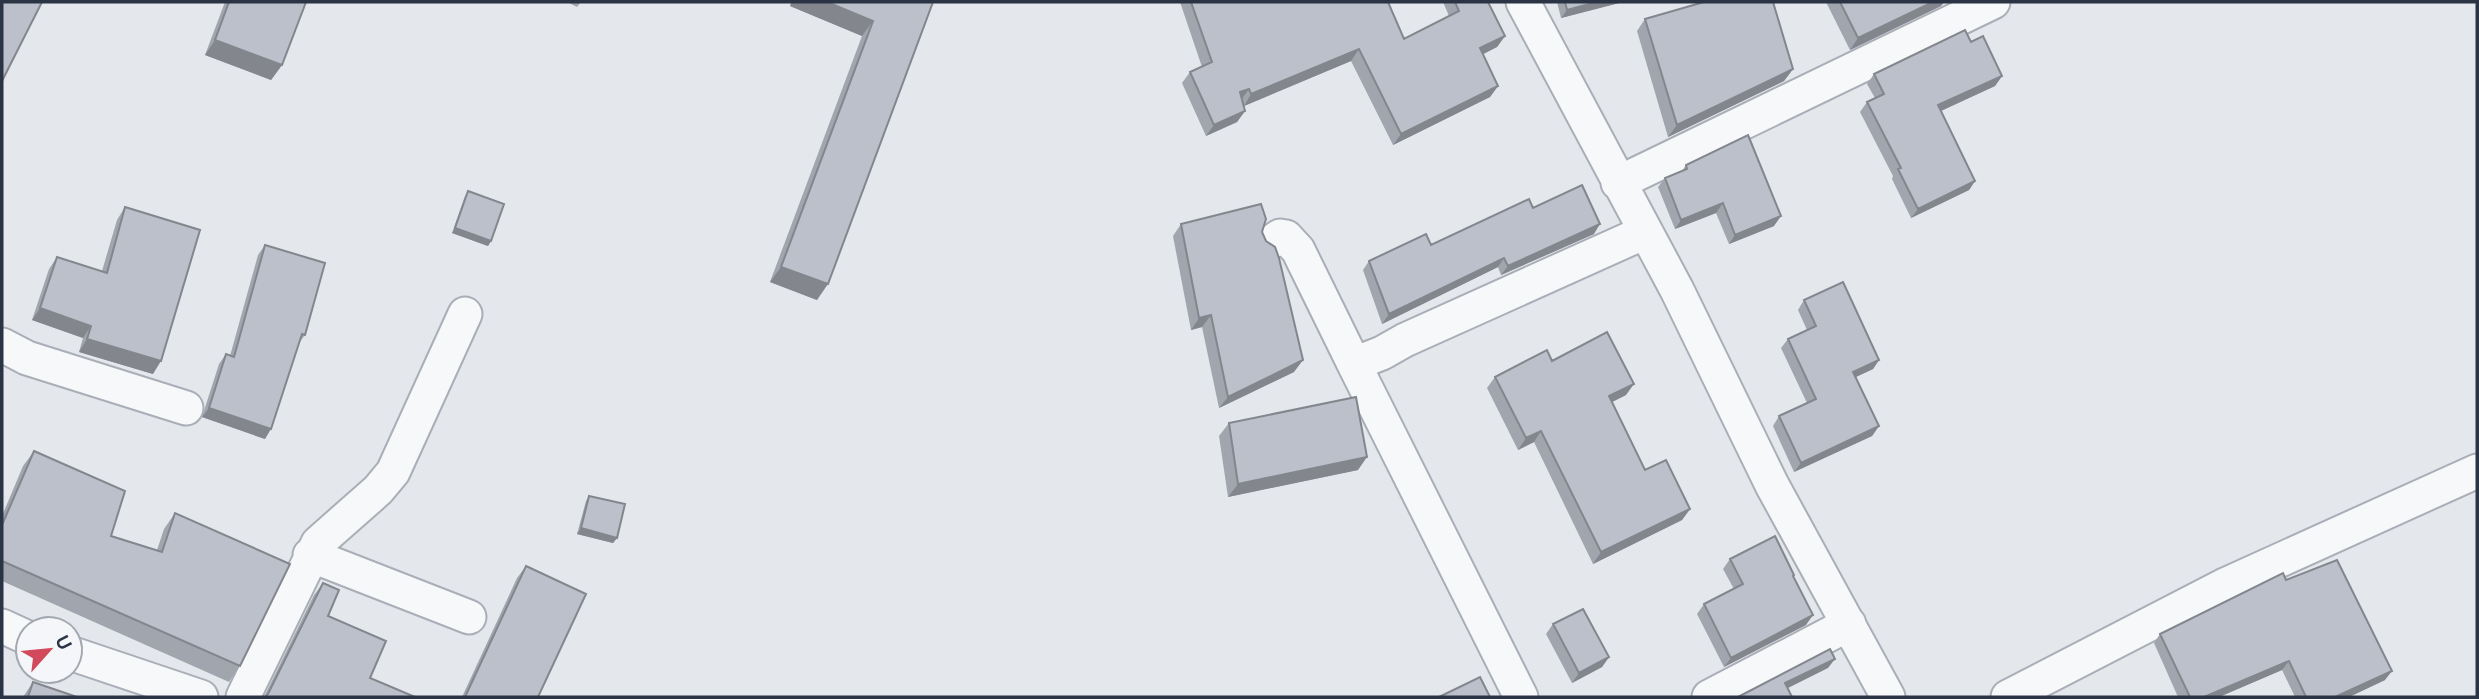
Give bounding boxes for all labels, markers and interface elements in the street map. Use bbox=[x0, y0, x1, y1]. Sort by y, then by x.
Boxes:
north arrow bbox=[14, 615, 84, 685]
text: U bbox=[49, 632, 76, 655]

